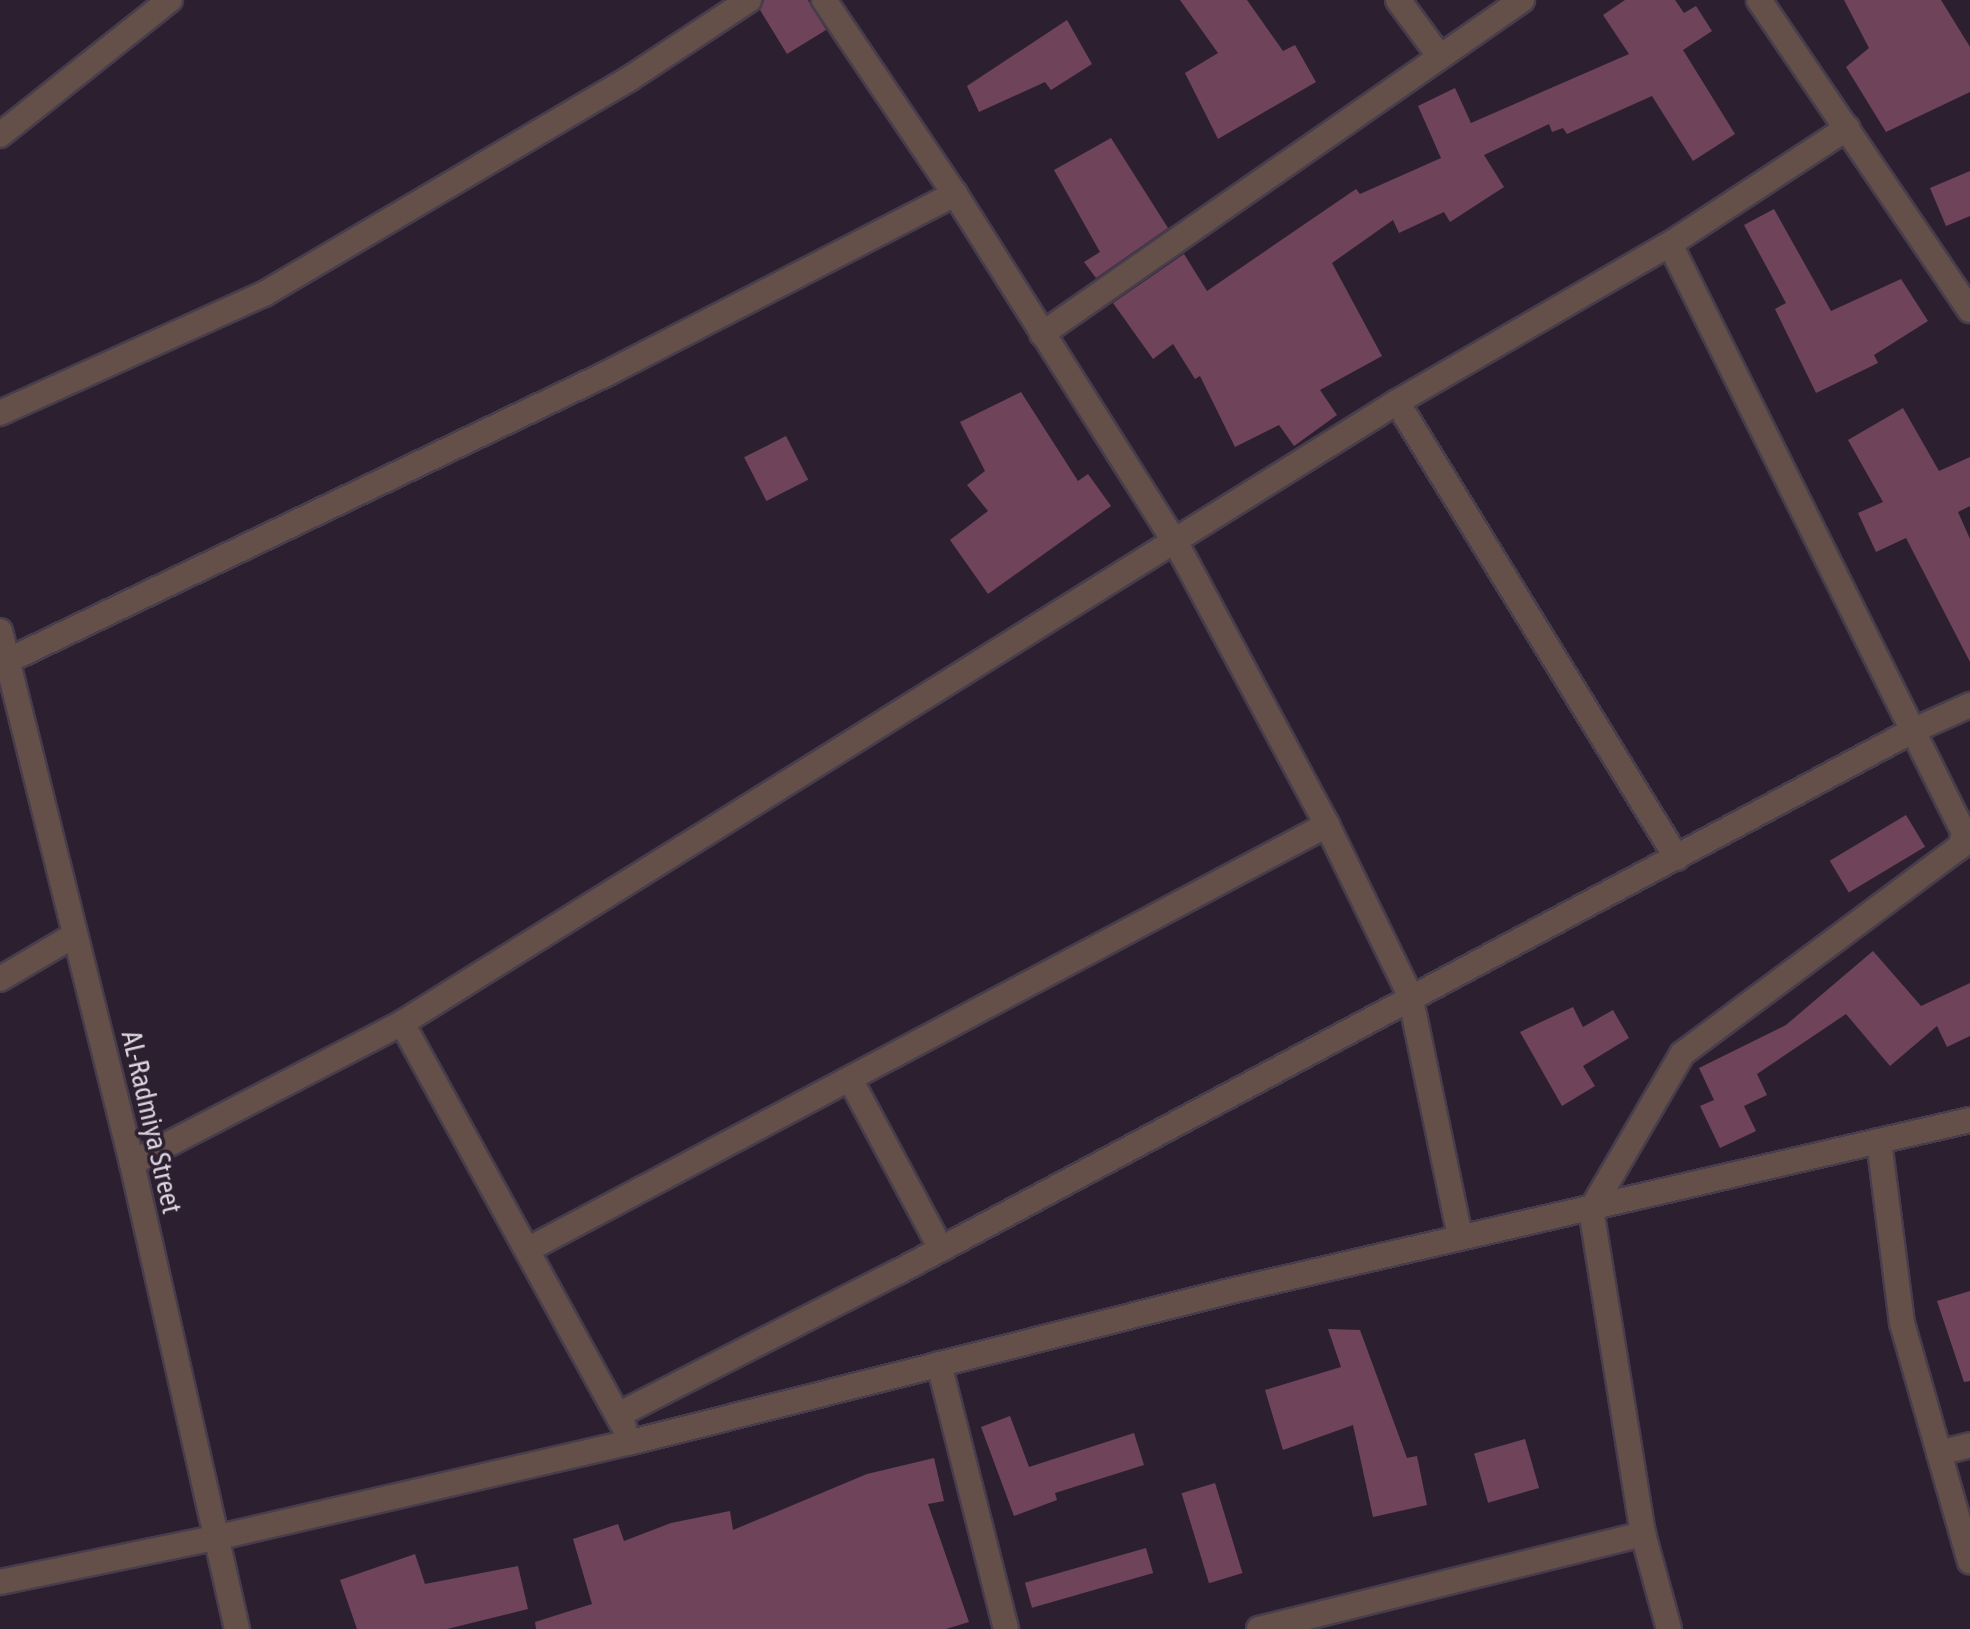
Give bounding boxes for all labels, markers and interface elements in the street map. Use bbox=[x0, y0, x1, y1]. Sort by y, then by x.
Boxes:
street label: AL-Radmiya Street bbox=[115, 1027, 189, 1217]

